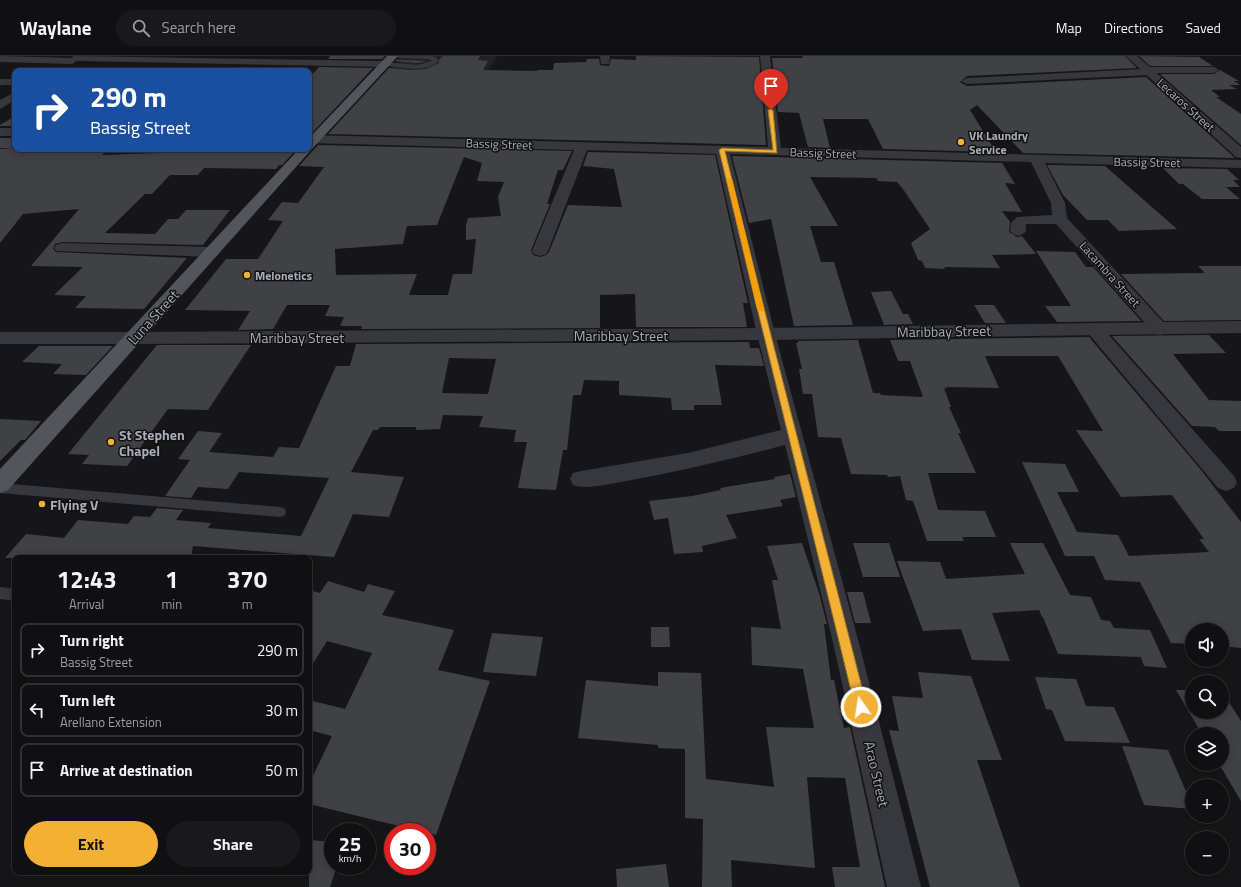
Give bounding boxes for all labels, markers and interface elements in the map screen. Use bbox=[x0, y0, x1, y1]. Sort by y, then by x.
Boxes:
search box bbox=[116, 10, 396, 46]
text: Waylane bbox=[20, 13, 92, 42]
text: Search here bbox=[162, 16, 236, 39]
icon: search bbox=[130, 17, 152, 39]
text: Map bbox=[1056, 17, 1082, 38]
text: Directions bbox=[1104, 17, 1163, 38]
text: Saved bbox=[1185, 17, 1221, 38]
pin bbox=[754, 69, 788, 110]
street label: Lecaros Street bbox=[1153, 74, 1220, 137]
text: 290 m bbox=[90, 75, 167, 118]
icon: arrive bbox=[760, 75, 782, 97]
icon: right bbox=[24, 84, 76, 136]
text: Bassig Street bbox=[90, 114, 190, 141]
place label: VK Laundry Service bbox=[969, 126, 1028, 159]
street label: Bassig Street bbox=[465, 133, 534, 155]
marker: VK Laundry Service bbox=[956, 137, 966, 147]
street label: Bassig Street bbox=[789, 142, 858, 164]
street label: Bassig Street bbox=[1113, 152, 1181, 172]
street label: Lacambra Street bbox=[1075, 237, 1145, 312]
place label: Melonetics bbox=[255, 266, 313, 285]
marker: Melonetics bbox=[242, 270, 252, 280]
street label: Luna Street bbox=[123, 285, 184, 349]
street label: Maribbay Street bbox=[897, 320, 991, 342]
street label: Maribbay Street bbox=[574, 325, 668, 346]
street label: Maribbay Street bbox=[250, 327, 344, 348]
place label: St Stephen Chapel bbox=[119, 424, 185, 461]
marker: St Stephen Chapel bbox=[106, 437, 116, 447]
place label: Flying V bbox=[50, 494, 99, 515]
marker: Flying V bbox=[37, 499, 47, 509]
text: 12:43 bbox=[57, 561, 117, 597]
text: 1 bbox=[165, 561, 179, 597]
text: 370 bbox=[227, 561, 267, 597]
text: Arrival bbox=[69, 594, 104, 614]
text: min bbox=[161, 594, 182, 614]
text: m bbox=[242, 594, 253, 614]
map controls bbox=[1185, 623, 1229, 875]
button: sound bbox=[1185, 623, 1229, 667]
text: Turn right bbox=[60, 629, 124, 652]
icon: right bbox=[26, 639, 48, 661]
text: 290 m bbox=[257, 639, 298, 662]
text: Bassig Street bbox=[60, 652, 133, 672]
button: search bbox=[1185, 675, 1229, 719]
position arrow bbox=[840, 686, 882, 728]
text: Turn left bbox=[60, 689, 115, 712]
icon: left bbox=[26, 699, 48, 721]
text: 30 m bbox=[265, 699, 298, 722]
text: Arellano Extension bbox=[60, 712, 162, 732]
button: layers bbox=[1185, 727, 1229, 771]
street label: Arao Street bbox=[859, 739, 895, 809]
icon: arrive bbox=[26, 759, 48, 781]
text: Arrive at destination bbox=[60, 759, 193, 782]
text: 50 m bbox=[265, 759, 298, 782]
button: + bbox=[1185, 779, 1229, 823]
button: Exit bbox=[24, 821, 158, 867]
button: Share bbox=[166, 821, 300, 867]
speed limit sign: 30 bbox=[384, 823, 436, 875]
text: 25 bbox=[339, 828, 361, 859]
button: − bbox=[1185, 831, 1229, 875]
text: km/h bbox=[339, 851, 361, 866]

